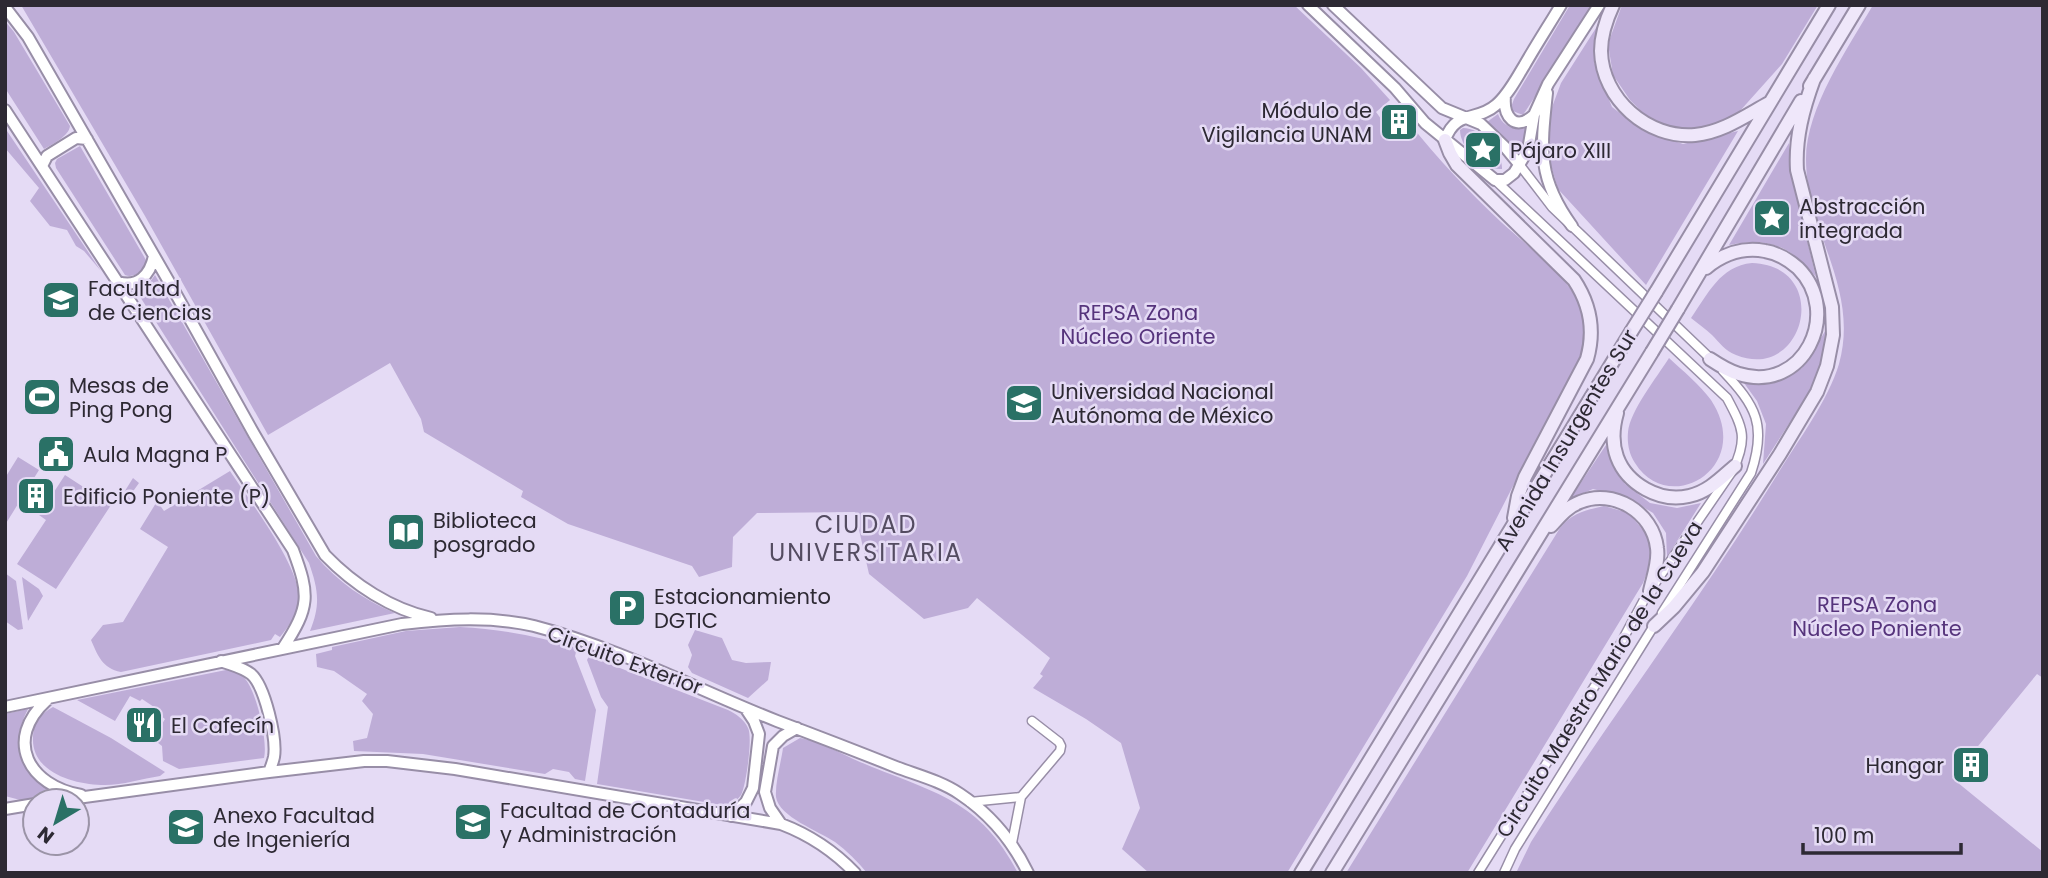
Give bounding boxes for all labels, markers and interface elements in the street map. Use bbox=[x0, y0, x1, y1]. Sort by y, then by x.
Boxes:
place label: Módulo de Vigilancia UNAM bbox=[1202, 96, 1372, 149]
building icon: Módulo de Vigilancia UNAM bbox=[1378, 101, 1420, 143]
place icon: Pájaro XIII bbox=[1462, 129, 1504, 171]
place label: Pájaro XIII bbox=[1510, 136, 1611, 165]
place label: Abstracción integrada bbox=[1799, 192, 1926, 245]
place icon: Abstracción integrada bbox=[1751, 197, 1793, 239]
place label: Facultad de Ciencias bbox=[88, 274, 212, 327]
school or university icon: Facultad de Ciencias bbox=[40, 279, 82, 321]
park label: REPSA Zona Núcleo Oriente bbox=[1061, 298, 1215, 351]
street label: Avenida Insurgentes Sur bbox=[1488, 324, 1644, 556]
place label: Mesas de Ping Pong bbox=[69, 371, 173, 424]
sports icon: Mesas de Ping Pong bbox=[21, 376, 63, 418]
place label: Universidad Nacional Autónoma de México bbox=[1051, 377, 1274, 430]
school or university icon: Universidad Nacional Autónoma de México bbox=[1003, 382, 1045, 424]
public building icon: Aula Magna P bbox=[35, 433, 77, 475]
place label: Aula Magna P bbox=[83, 440, 227, 469]
building icon: Edificio Poniente (P) bbox=[15, 475, 57, 517]
place label: Edificio Poniente (P) bbox=[63, 482, 270, 511]
place label: Biblioteca posgrado bbox=[433, 506, 537, 559]
district label: CIUDAD UNIVERSITARIA bbox=[769, 508, 963, 569]
library icon: Biblioteca posgrado bbox=[385, 511, 427, 553]
street label: Circuito Maestro Mario de la Cueva bbox=[1489, 515, 1709, 843]
place label: Estacionamiento DGTIC bbox=[654, 582, 831, 635]
parking icon: Estacionamiento DGTIC bbox=[606, 587, 648, 629]
park label: REPSA Zona Núcleo Poniente bbox=[1792, 590, 1962, 643]
street label: Circuito Exterior bbox=[543, 618, 707, 702]
restaurant icon: El Cafecín bbox=[123, 704, 165, 746]
place label: El Cafecín bbox=[171, 711, 274, 740]
building icon: Hangar bbox=[1950, 744, 1992, 786]
place label: Hangar bbox=[1866, 751, 1944, 780]
north arrow bbox=[21, 787, 91, 857]
place label: Facultad de Contaduría y Administración bbox=[500, 796, 750, 849]
place label: Anexo Facultad de Ingeniería bbox=[213, 801, 375, 854]
school or university icon: Facultad de Contaduría y Administración bbox=[452, 801, 494, 843]
school or university icon: Anexo Facultad de Ingeniería bbox=[165, 806, 207, 848]
scale bar bbox=[1803, 812, 1960, 856]
text: N bbox=[32, 820, 60, 850]
text: 100 m bbox=[1814, 821, 1874, 850]

